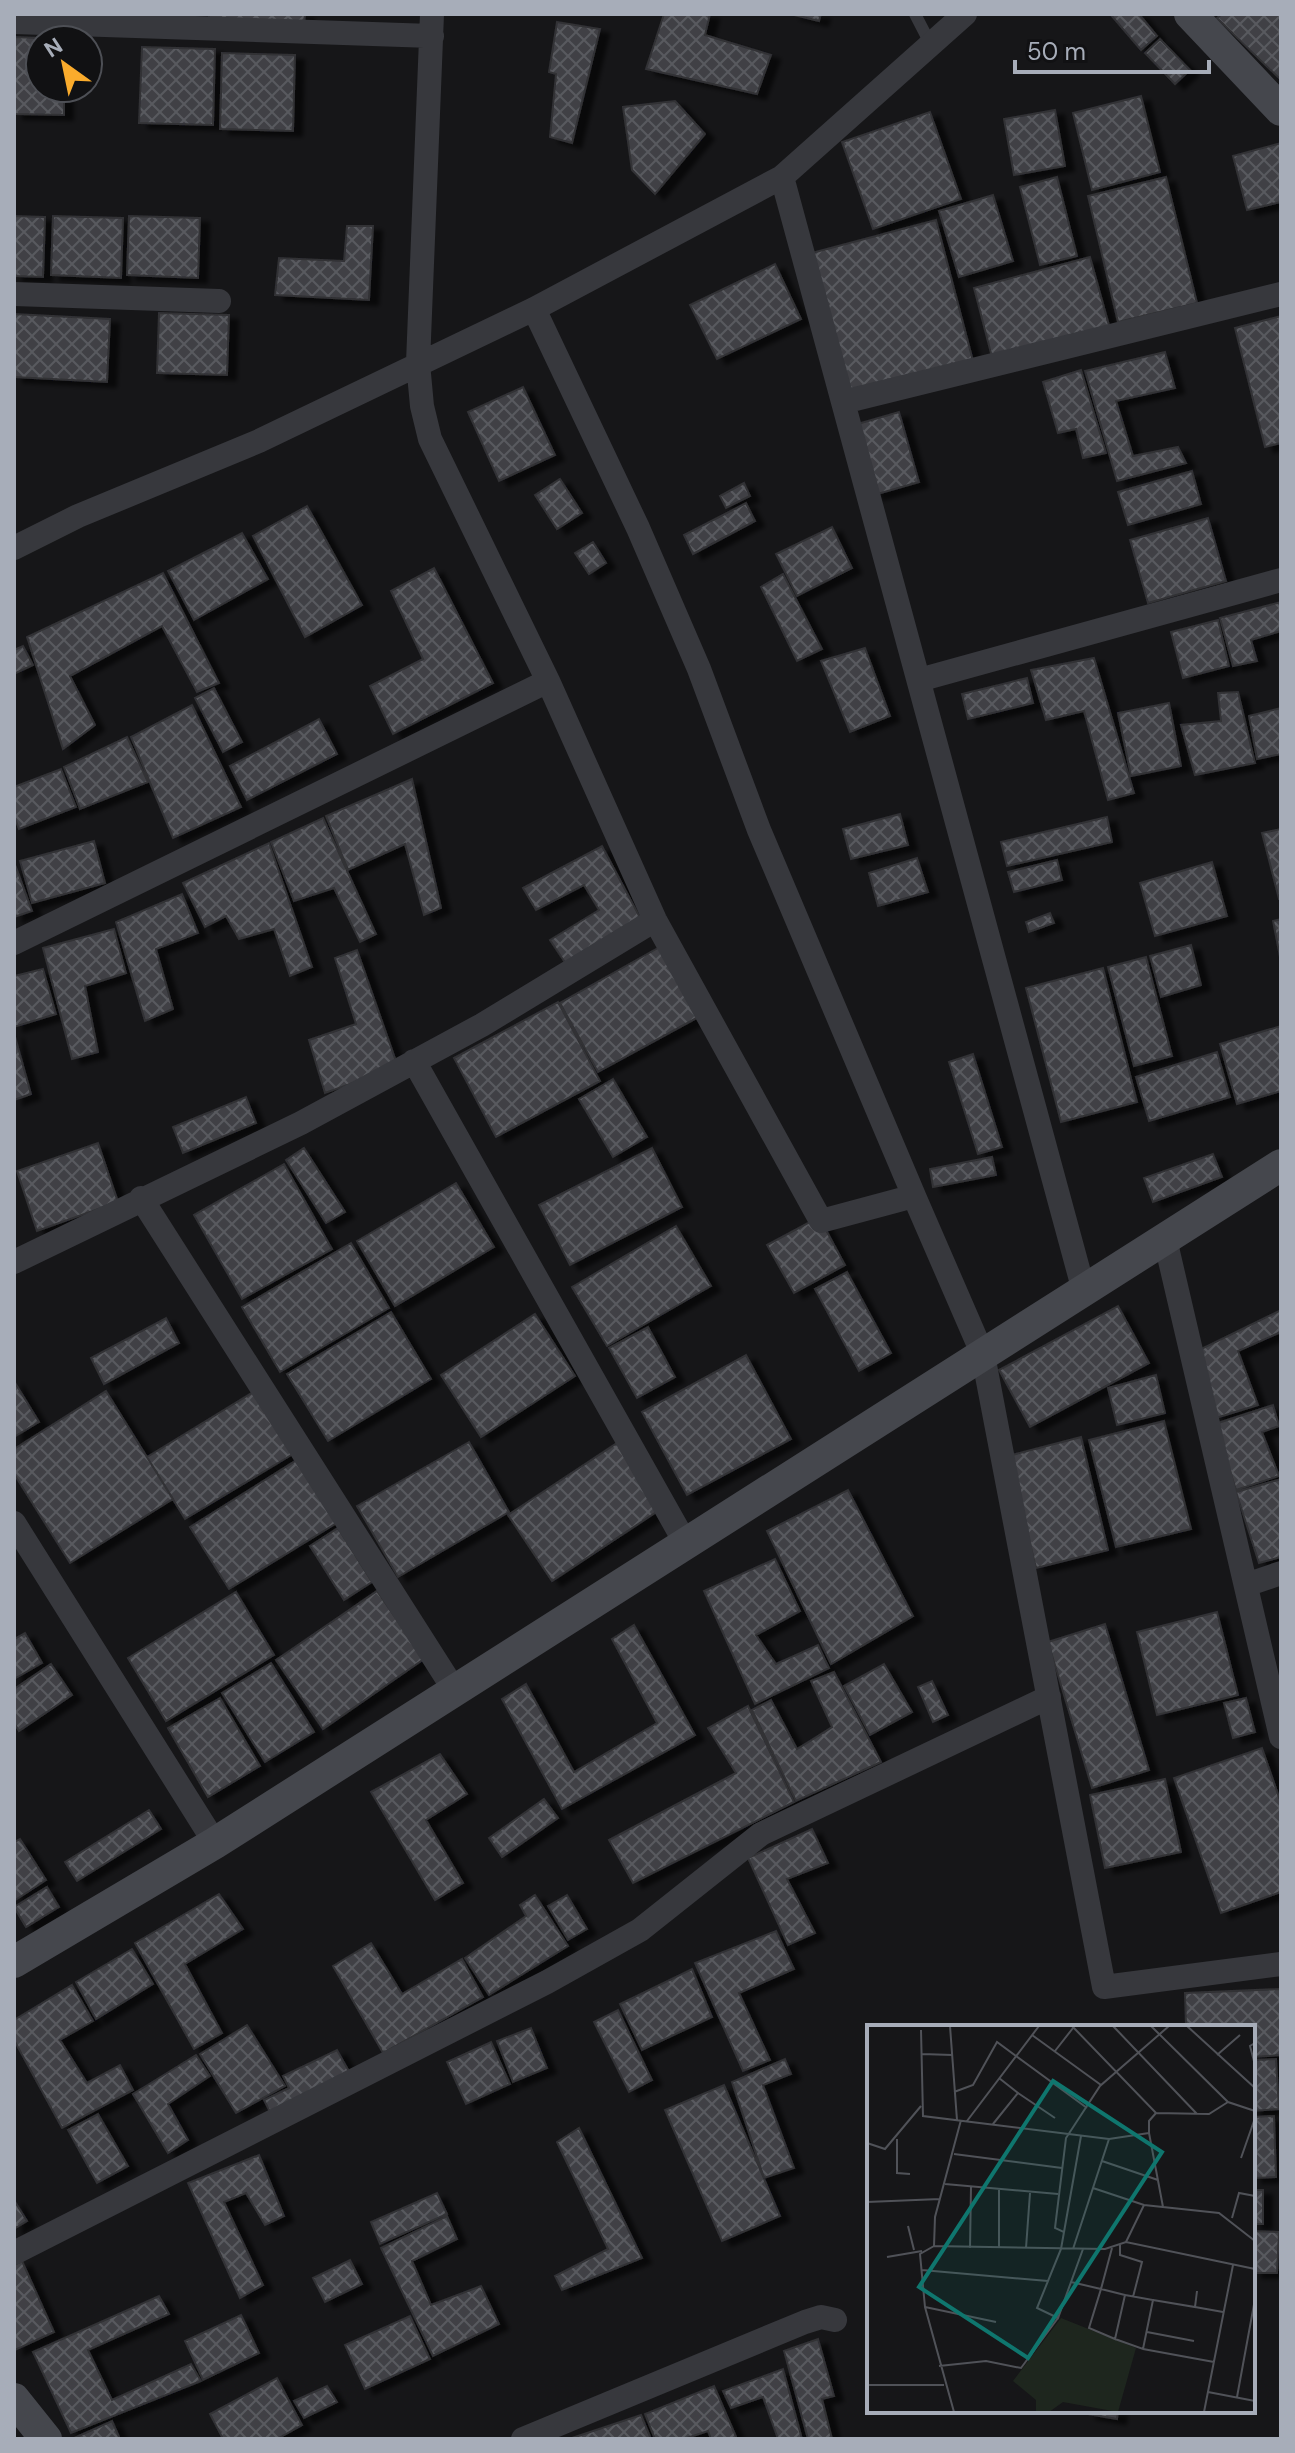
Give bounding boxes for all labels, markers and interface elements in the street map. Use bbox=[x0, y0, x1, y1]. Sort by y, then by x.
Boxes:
north arrow bbox=[24, 24, 104, 104]
scale bar bbox=[1015, 24, 1209, 74]
text: N bbox=[39, 31, 68, 64]
text: 50 m bbox=[1027, 36, 1086, 67]
inset map bbox=[867, 2025, 1255, 2413]

